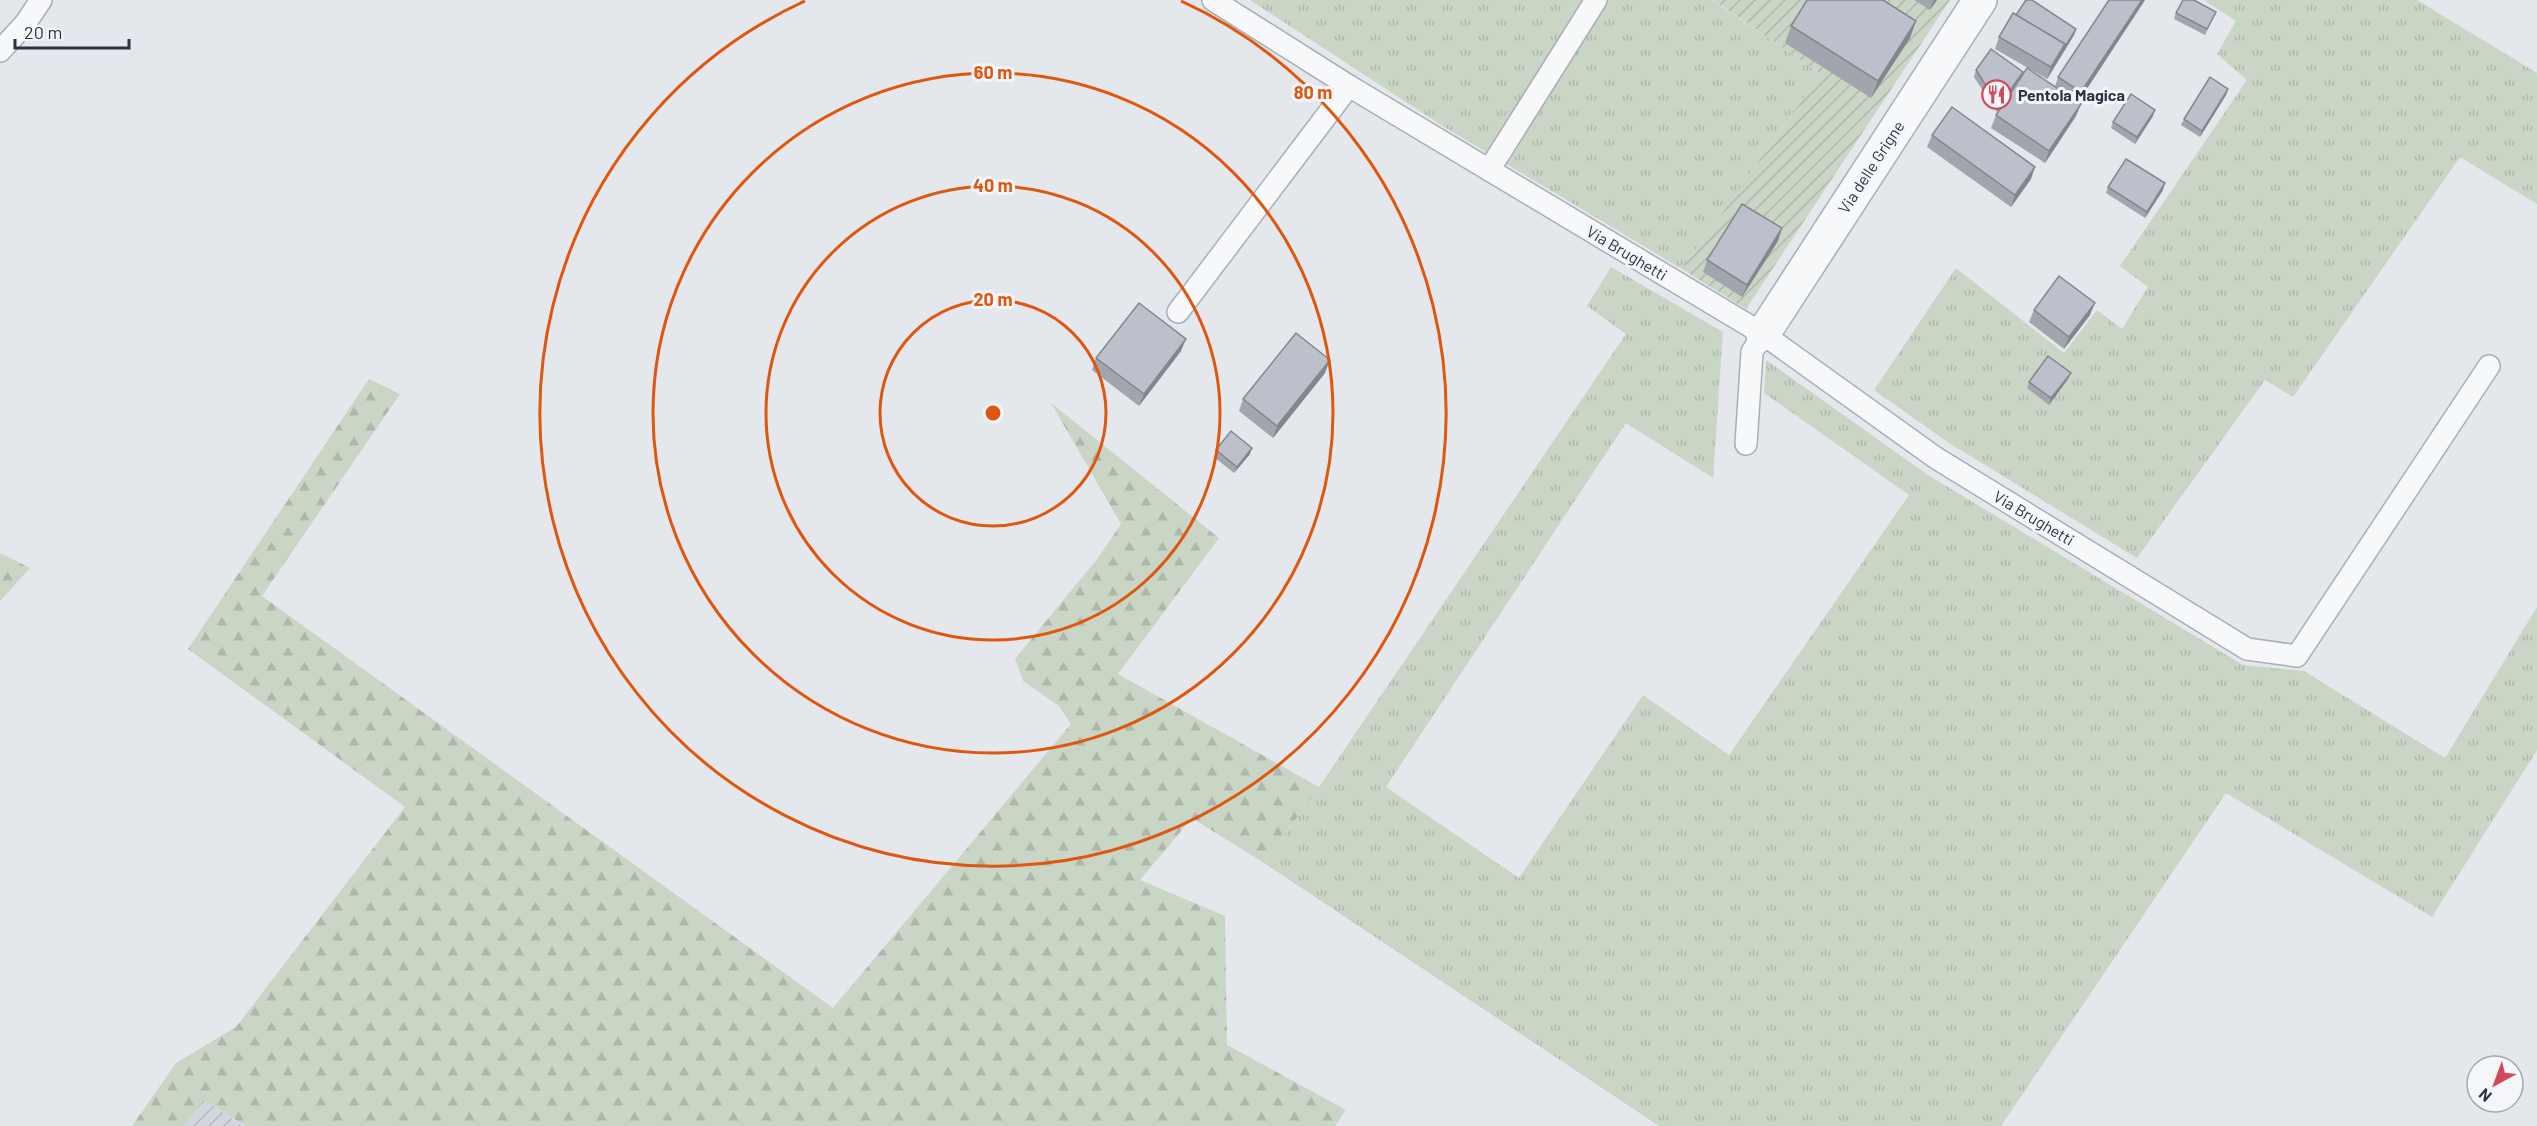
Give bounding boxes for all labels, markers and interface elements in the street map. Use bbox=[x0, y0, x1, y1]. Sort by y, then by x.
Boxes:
scale bar bbox=[15, 12, 129, 50]
text: 20 m bbox=[24, 21, 62, 43]
text: 60 m bbox=[974, 61, 1012, 83]
restaurant icon: Pentola Magica bbox=[1981, 79, 2013, 111]
text: 80 m bbox=[1294, 81, 1332, 103]
place label: Pentola Magica bbox=[2018, 85, 2125, 104]
street label: Via delle Grigne bbox=[1834, 117, 1908, 217]
text: 40 m bbox=[973, 174, 1013, 196]
street label: Via Brughetti bbox=[1584, 221, 1671, 284]
text: 20 m bbox=[974, 288, 1012, 310]
centre of rings bbox=[983, 403, 1003, 423]
street label: Via Brughetti bbox=[1991, 486, 2078, 549]
north arrow bbox=[2465, 1054, 2525, 1114]
text: N bbox=[2475, 1085, 2495, 1106]

